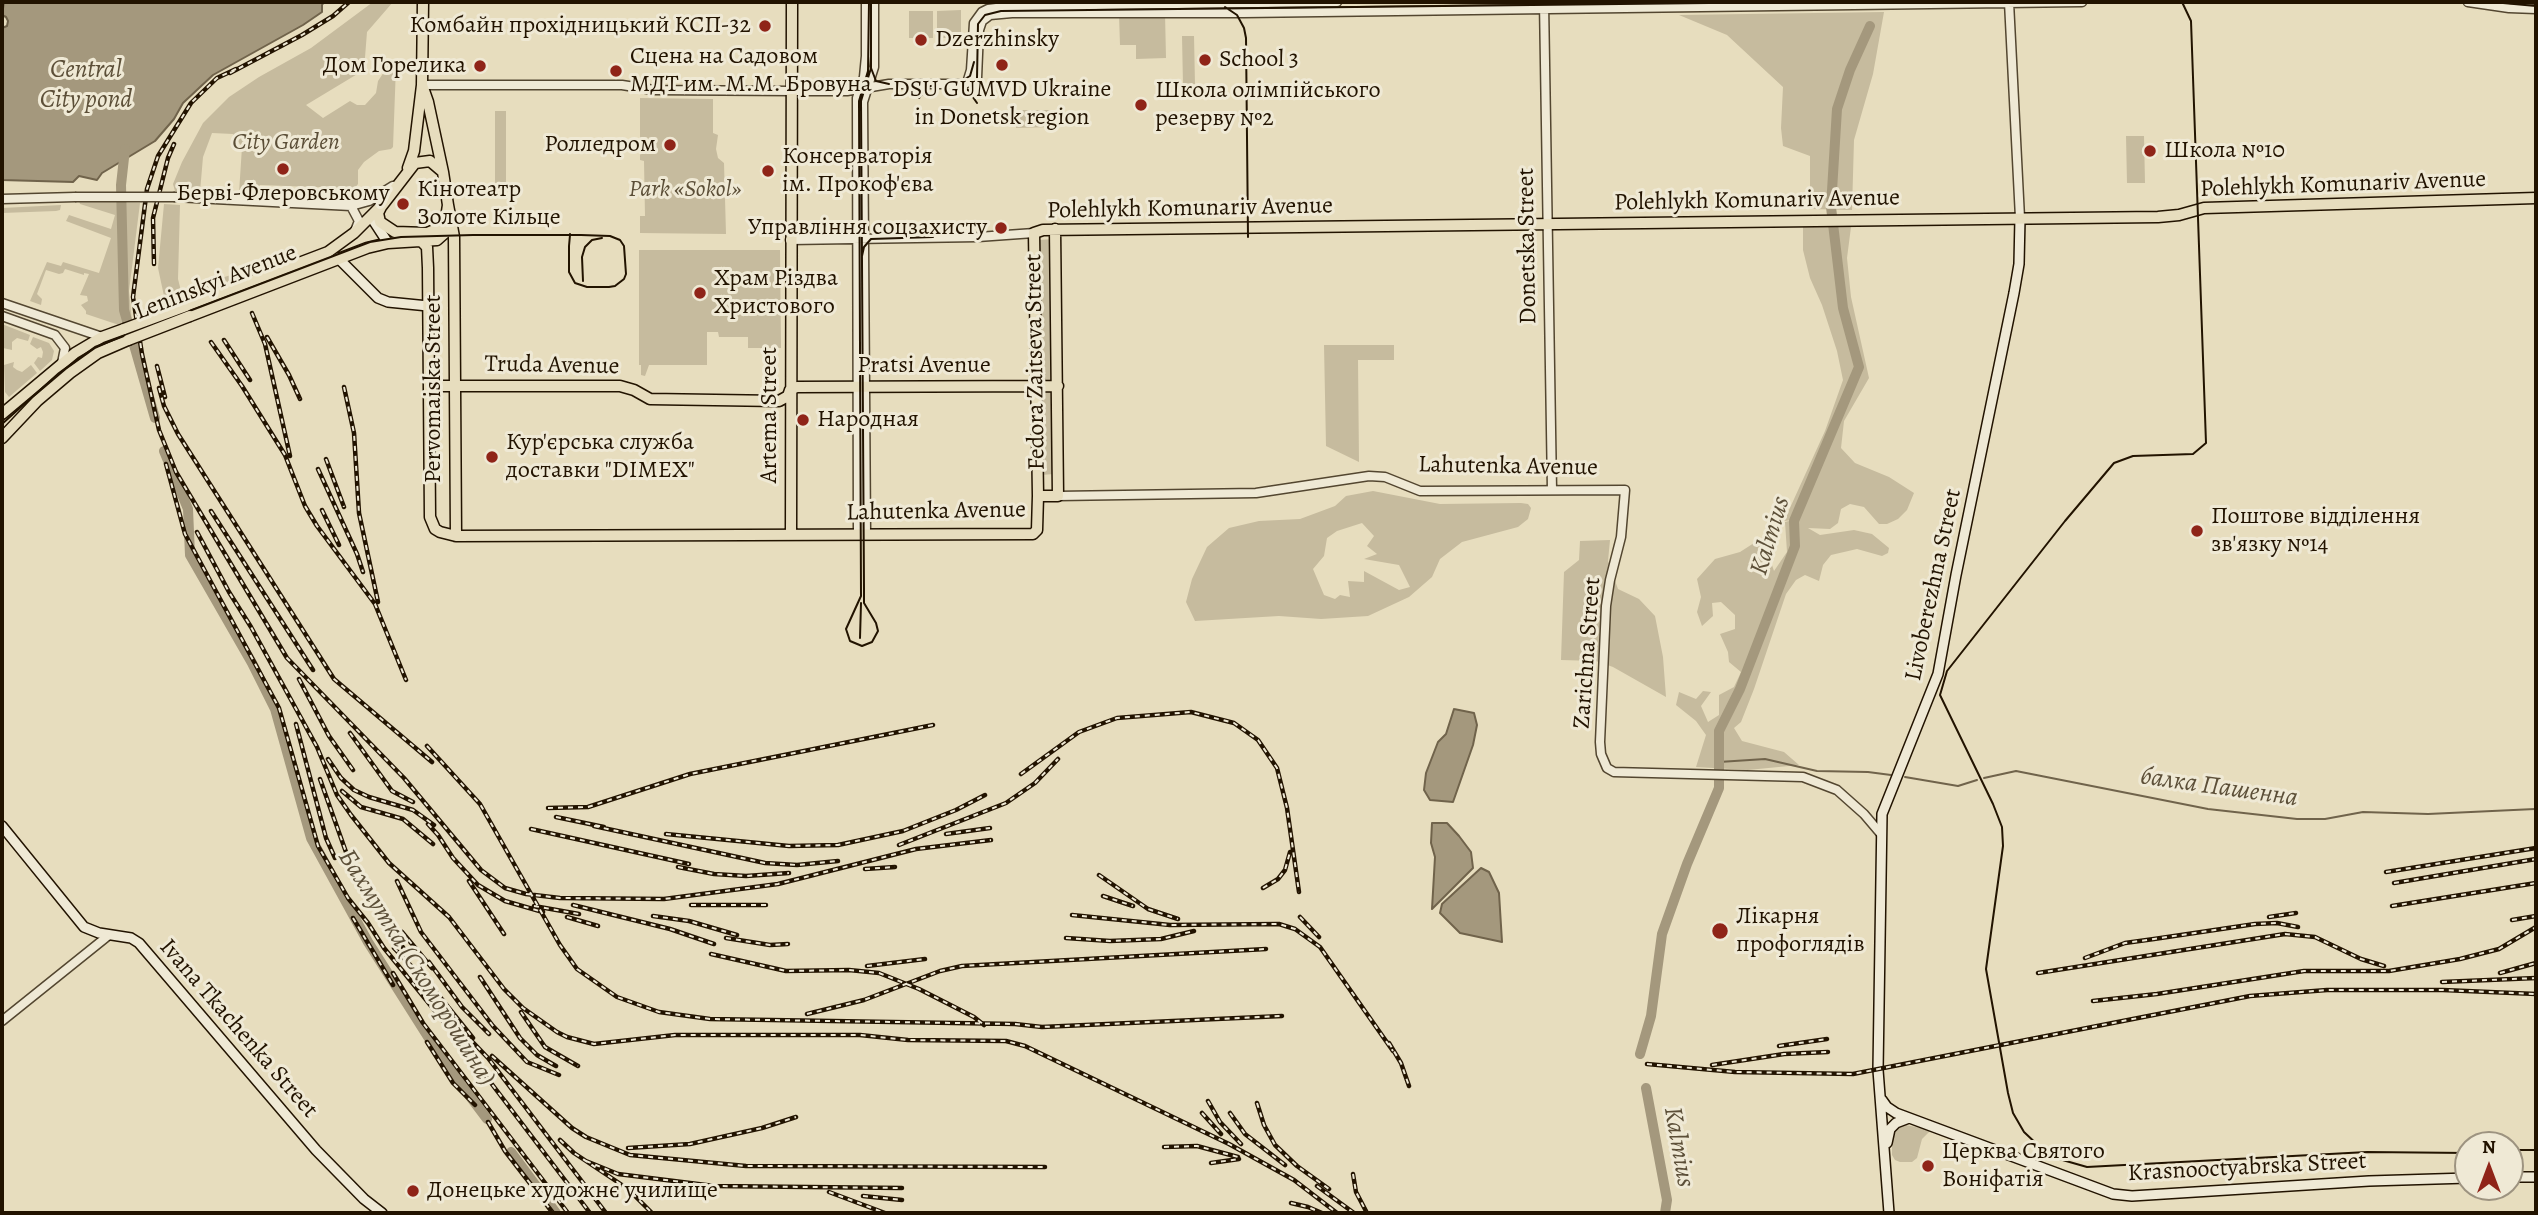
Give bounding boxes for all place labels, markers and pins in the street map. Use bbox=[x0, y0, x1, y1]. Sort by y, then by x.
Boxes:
place label: Комбайн прохідницький КСП-32 bbox=[410, 12, 751, 40]
marker: Комбайн прохідницький КСП-32 bbox=[757, 18, 773, 34]
place label: Dzerzhinsky bbox=[935, 26, 1059, 54]
marker: Dzerzhinsky bbox=[913, 32, 929, 48]
place label: Сцена на Садовом МДТ им. М.М. Бровуна bbox=[630, 43, 872, 99]
place label: School 3 bbox=[1219, 46, 1299, 74]
place label: Дом Горелика bbox=[323, 52, 466, 80]
marker: School 3 bbox=[1197, 52, 1213, 68]
marker: DSU GUMVD Ukraine in Donetsk region bbox=[994, 57, 1010, 73]
marker: Дом Горелика bbox=[472, 58, 488, 74]
marker: Сцена на Садовом МДТ им. М.М. Бровуна bbox=[608, 63, 624, 79]
place label: DSU GUMVD Ukraine in Donetsk region bbox=[893, 76, 1111, 132]
place label: Школа олімпійського резерву №2 bbox=[1155, 77, 1381, 133]
marker: Школа олімпійського резерву №2 bbox=[1133, 97, 1149, 113]
place label: Ролледром bbox=[544, 131, 656, 159]
marker: Ролледром bbox=[662, 137, 678, 153]
place label: Школа №10 bbox=[2164, 137, 2285, 165]
place label: Консерваторія ім. Прокоф'єва bbox=[782, 143, 934, 199]
marker: Школа №10 bbox=[2142, 143, 2158, 159]
marker: Берві-Флеровському bbox=[275, 161, 291, 177]
marker: Консерваторія ім. Прокоф'єва bbox=[760, 163, 776, 179]
place label: Кінотеатр Золоте Кільце bbox=[417, 176, 561, 232]
place label: Берві-Флеровському bbox=[176, 180, 390, 208]
marker: Кінотеатр Золоте Кільце bbox=[395, 196, 411, 212]
place label: Управління соцзахисту bbox=[748, 214, 987, 242]
marker: Управління соцзахисту bbox=[993, 220, 1009, 236]
place label: Храм Різдва Христового bbox=[714, 265, 838, 321]
marker: Храм Різдва Христового bbox=[692, 285, 708, 301]
place label: Народная bbox=[817, 406, 919, 434]
marker: Народная bbox=[795, 412, 811, 428]
place label: Кур'єрська служба доставки "DIMEX" bbox=[506, 429, 695, 485]
marker: Кур'єрська служба доставки "DIMEX" bbox=[484, 449, 500, 465]
place label: Поштове відділення зв'язку №14 bbox=[2211, 503, 2420, 559]
marker: Поштове відділення зв'язку №14 bbox=[2189, 523, 2205, 539]
place label: Лікарня профоглядів bbox=[1736, 903, 1865, 959]
marker: Лікарня профоглядів bbox=[1710, 921, 1730, 941]
place label: Церква Святого Воніфатія bbox=[1942, 1138, 2105, 1194]
marker: Церква Святого Воніфатія bbox=[1920, 1158, 1936, 1174]
place label: Донецьке художнє училище bbox=[427, 1177, 718, 1205]
marker: Донецьке художнє училище bbox=[405, 1183, 421, 1199]

